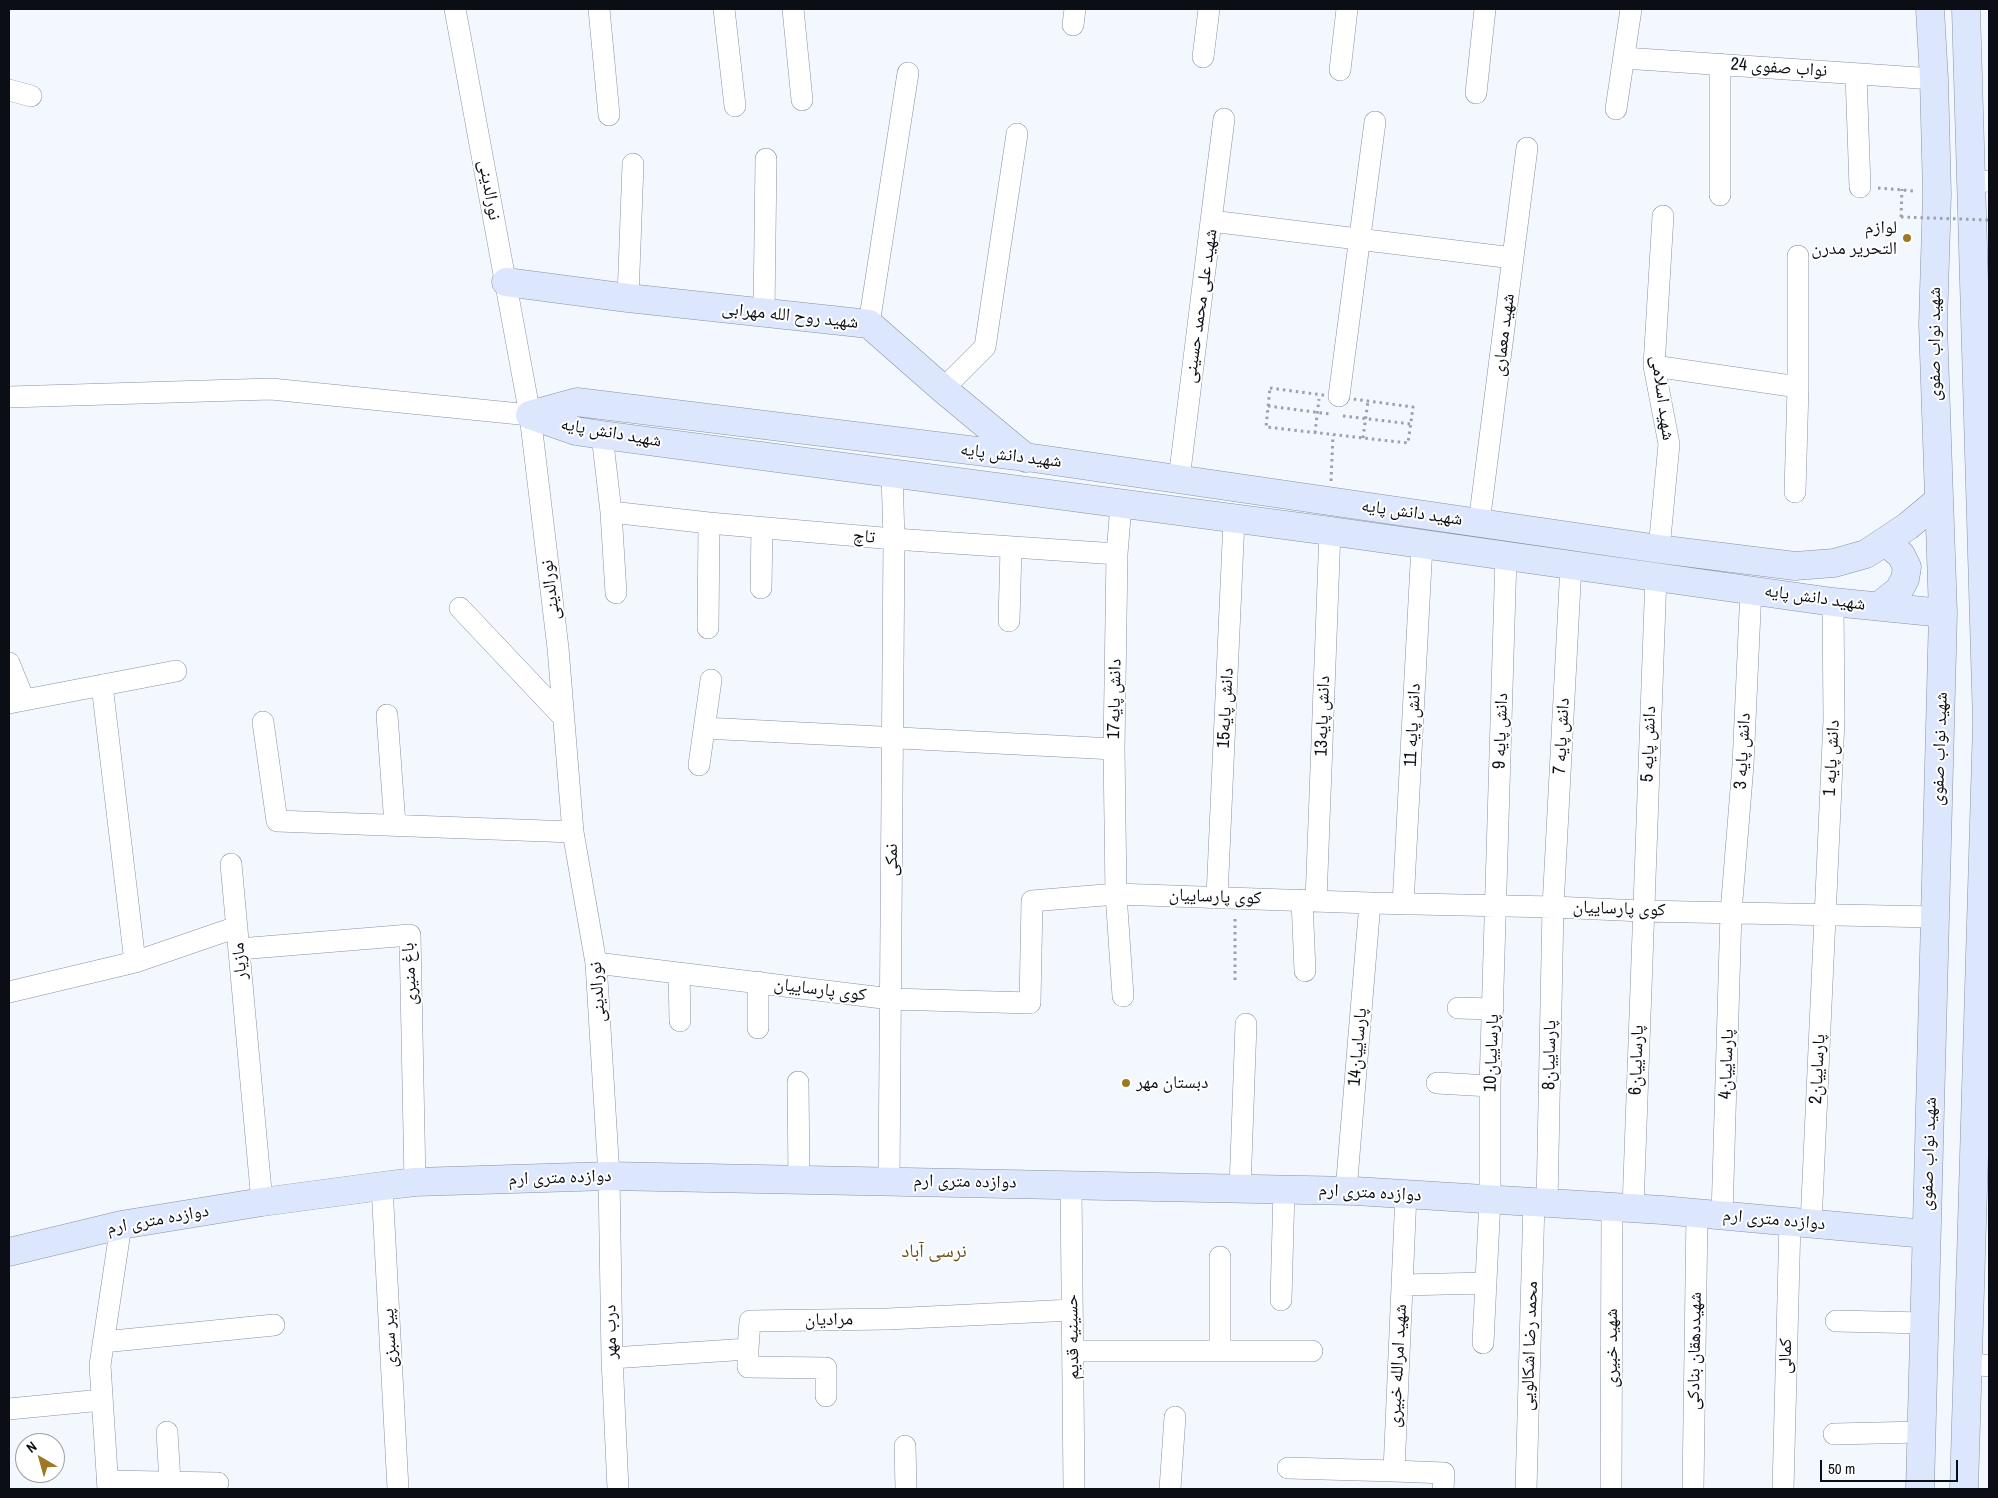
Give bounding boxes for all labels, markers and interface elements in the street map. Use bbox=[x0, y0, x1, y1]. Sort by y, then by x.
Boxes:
street label: نواب صفوی 24 bbox=[1730, 54, 1828, 82]
street label: نورالدینی bbox=[473, 158, 505, 222]
place label: لوازم التحریر مدرن bbox=[1811, 217, 1897, 260]
street label: شهید علی محمد حسینی bbox=[1179, 227, 1223, 385]
marker: لوازم التحریر مدرن bbox=[1901, 232, 1913, 244]
street label: شهید نواب صفوی bbox=[1924, 287, 1946, 401]
street label: شهید معماری bbox=[1488, 292, 1520, 378]
street label: شهید روح الله مهرابی bbox=[721, 298, 859, 334]
street label: شهید اسلامی bbox=[1645, 354, 1679, 442]
street label: شهید دانش پایه bbox=[559, 414, 663, 452]
street label: شهید دانش پایه bbox=[959, 439, 1063, 473]
street label: شهید دانش پایه bbox=[1360, 495, 1464, 531]
street label: تاچ bbox=[852, 525, 876, 549]
street label: نورالدینی bbox=[537, 559, 565, 621]
street label: شهید دانش پایه bbox=[1763, 580, 1867, 616]
street label: دانش پایه17 bbox=[1103, 659, 1127, 739]
street label: دانش پایه15 bbox=[1213, 667, 1239, 749]
street label: دانش پایه13 bbox=[1311, 675, 1335, 757]
street label: دانش پایه 11 bbox=[1400, 683, 1426, 767]
street label: دانش پایه 9 bbox=[1489, 692, 1513, 770]
street label: شهید نواب صفوی bbox=[1927, 692, 1953, 806]
street label: دانش پایه 7 bbox=[1549, 697, 1575, 775]
street label: دانش پایه 5 bbox=[1637, 705, 1661, 783]
street label: دانش پایه 3 bbox=[1730, 712, 1756, 790]
street label: دانش پایه 1 bbox=[1819, 719, 1845, 797]
street label: نمکی bbox=[881, 843, 903, 877]
street label: کوی پارساییان bbox=[1168, 885, 1262, 909]
street label: کوی پارساییان bbox=[1572, 897, 1666, 921]
street label: مازیار bbox=[228, 941, 252, 981]
street label: باغ منیری bbox=[398, 942, 422, 1006]
street label: نورالدینی bbox=[585, 961, 611, 1023]
street label: کوی پارساییان bbox=[773, 974, 867, 1006]
street label: پارساییان14 bbox=[1344, 1007, 1372, 1087]
street label: پارساییان10 bbox=[1480, 1014, 1504, 1092]
street label: پارساییان8 bbox=[1539, 1020, 1561, 1090]
street label: پارساییان6 bbox=[1625, 1025, 1649, 1095]
street label: پارساییان4 bbox=[1715, 1029, 1739, 1099]
street label: پارساییان2 bbox=[1805, 1033, 1831, 1105]
place label: دبستان مهر bbox=[1136, 1072, 1208, 1094]
marker: دبستان مهر bbox=[1120, 1077, 1132, 1089]
street label: شهید نواب صفوی bbox=[1916, 1097, 1942, 1211]
street label: دوازده متری ارم bbox=[508, 1165, 612, 1191]
street label: دوازده متری ارم bbox=[913, 1170, 1017, 1194]
street label: دوازده متری ارم bbox=[1318, 1180, 1422, 1206]
street label: دوازده متری ارم bbox=[105, 1200, 211, 1240]
street label: دوازده متری ارم bbox=[1722, 1205, 1826, 1235]
district label: نرسی آباد bbox=[901, 1241, 967, 1263]
street label: محمد رضا اشکالویی bbox=[1517, 1281, 1543, 1411]
street label: شهیددهقان بنادکی bbox=[1683, 1292, 1707, 1410]
street label: حسینیه قدیم bbox=[1061, 1294, 1085, 1380]
street label: درب مهر bbox=[600, 1304, 622, 1360]
street label: شهید امرالله خبیری bbox=[1384, 1304, 1412, 1428]
street label: پیر سبزی bbox=[378, 1308, 402, 1368]
street label: شهید خبیری bbox=[1601, 1308, 1623, 1388]
street label: مرادیان bbox=[805, 1309, 853, 1331]
street label: کمالی bbox=[1775, 1338, 1797, 1374]
north arrow bbox=[15, 1433, 65, 1483]
text: N bbox=[23, 1437, 40, 1457]
scale bar bbox=[1823, 1450, 1960, 1482]
text: 50 m bbox=[1828, 1458, 1855, 1479]

